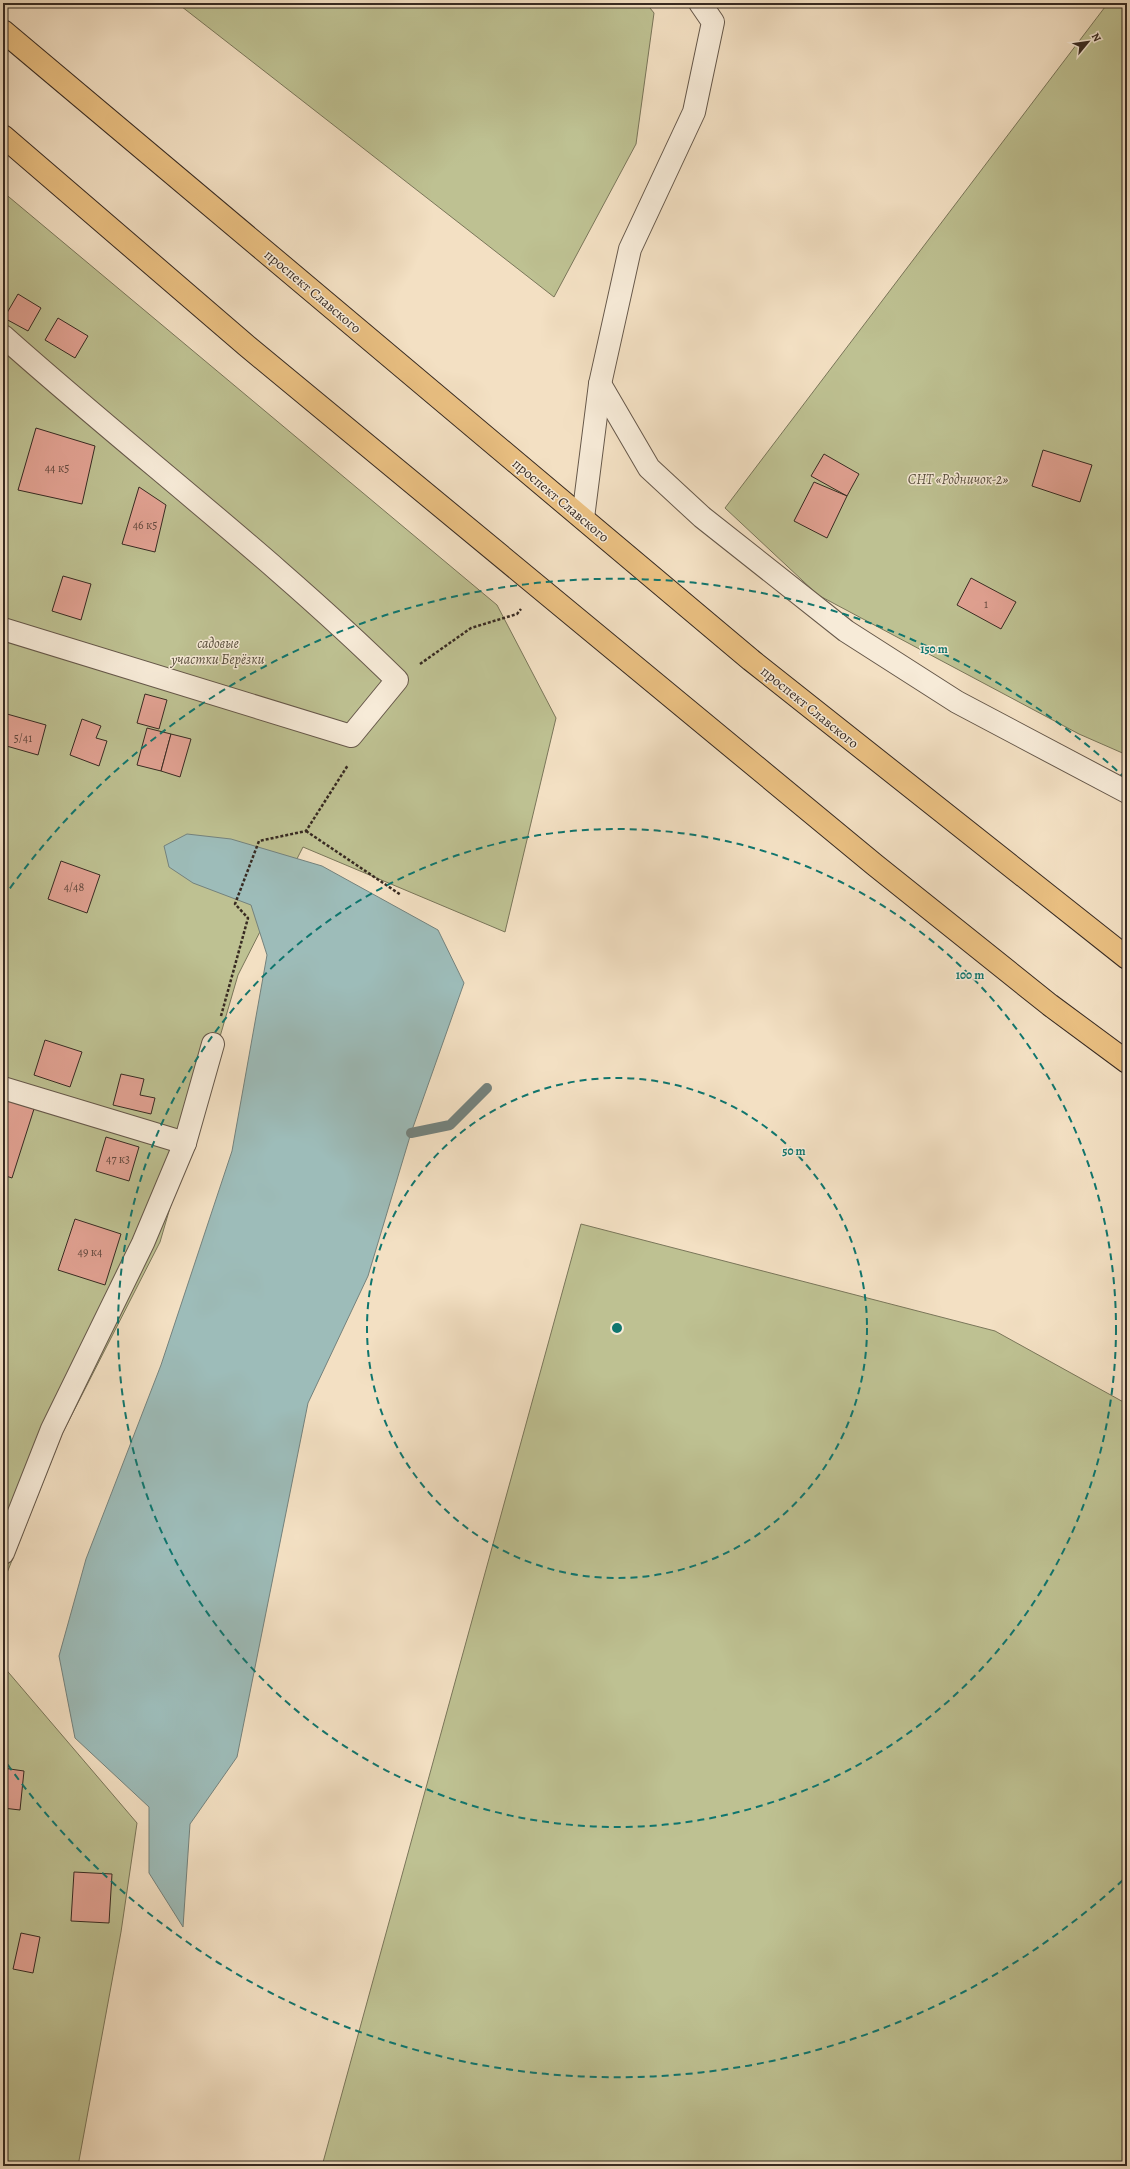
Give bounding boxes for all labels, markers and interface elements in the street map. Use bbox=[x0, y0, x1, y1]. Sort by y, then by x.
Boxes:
north arrow bbox=[1068, 22, 1108, 62]
text: N bbox=[1088, 30, 1105, 45]
street label: проспект Славского bbox=[260, 245, 365, 338]
street label: проспект Славского bbox=[508, 454, 613, 547]
house number: 44 к5 bbox=[45, 460, 69, 476]
park label: СНТ «Родничок-2» bbox=[908, 470, 1008, 489]
house number: 46 к5 bbox=[133, 517, 157, 533]
house number: 1 bbox=[984, 596, 988, 612]
park label: садовые участки Берёзки bbox=[170, 634, 264, 669]
text: 150 m bbox=[920, 641, 948, 657]
street label: проспект Славского bbox=[757, 662, 863, 753]
house number: 5/41 bbox=[14, 730, 32, 746]
house number: 4/48 bbox=[64, 879, 84, 895]
text: 100 m bbox=[956, 967, 984, 983]
text: 50 m bbox=[782, 1143, 806, 1159]
house number: 47 к3 bbox=[106, 1151, 130, 1167]
house number: 49 к4 bbox=[78, 1244, 103, 1260]
centre of rings bbox=[610, 1321, 624, 1335]

